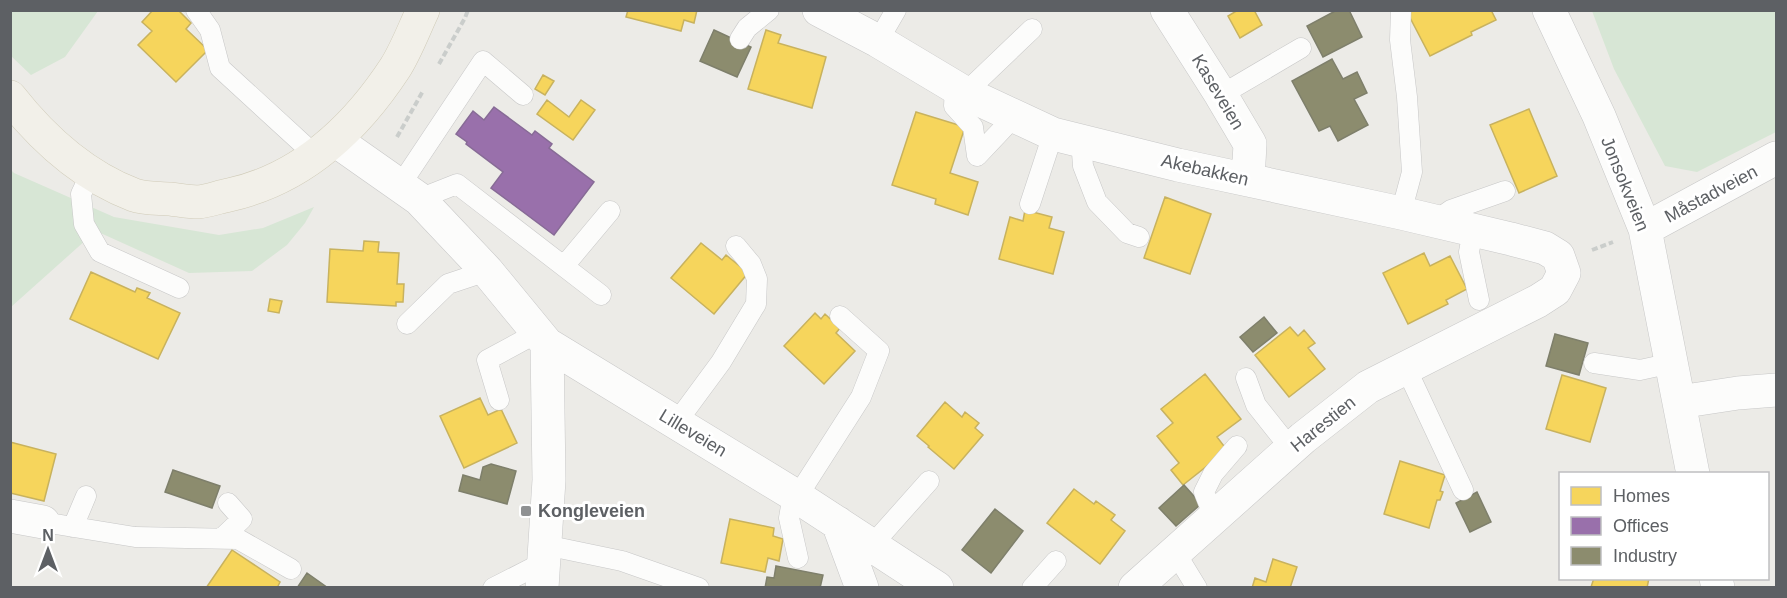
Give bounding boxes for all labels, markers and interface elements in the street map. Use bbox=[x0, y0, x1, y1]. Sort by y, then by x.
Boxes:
street label: Kaseveien bbox=[1188, 51, 1248, 133]
street label: Jonsokveien bbox=[1597, 134, 1653, 234]
street label: Akebakken bbox=[1159, 150, 1251, 190]
street label: Måstadveien bbox=[1661, 161, 1761, 227]
street label: Harestien bbox=[1287, 392, 1359, 456]
street label: Lilleveien bbox=[656, 405, 730, 461]
legend bbox=[1559, 472, 1769, 580]
text: Homes bbox=[1613, 486, 1670, 506]
place label: Kongleveien bbox=[538, 501, 645, 521]
marker: Kongleveien bbox=[519, 504, 533, 518]
text: Offices bbox=[1613, 516, 1669, 536]
north arrow bbox=[18, 520, 78, 580]
text: N bbox=[42, 527, 54, 544]
text: Industry bbox=[1613, 546, 1677, 566]

